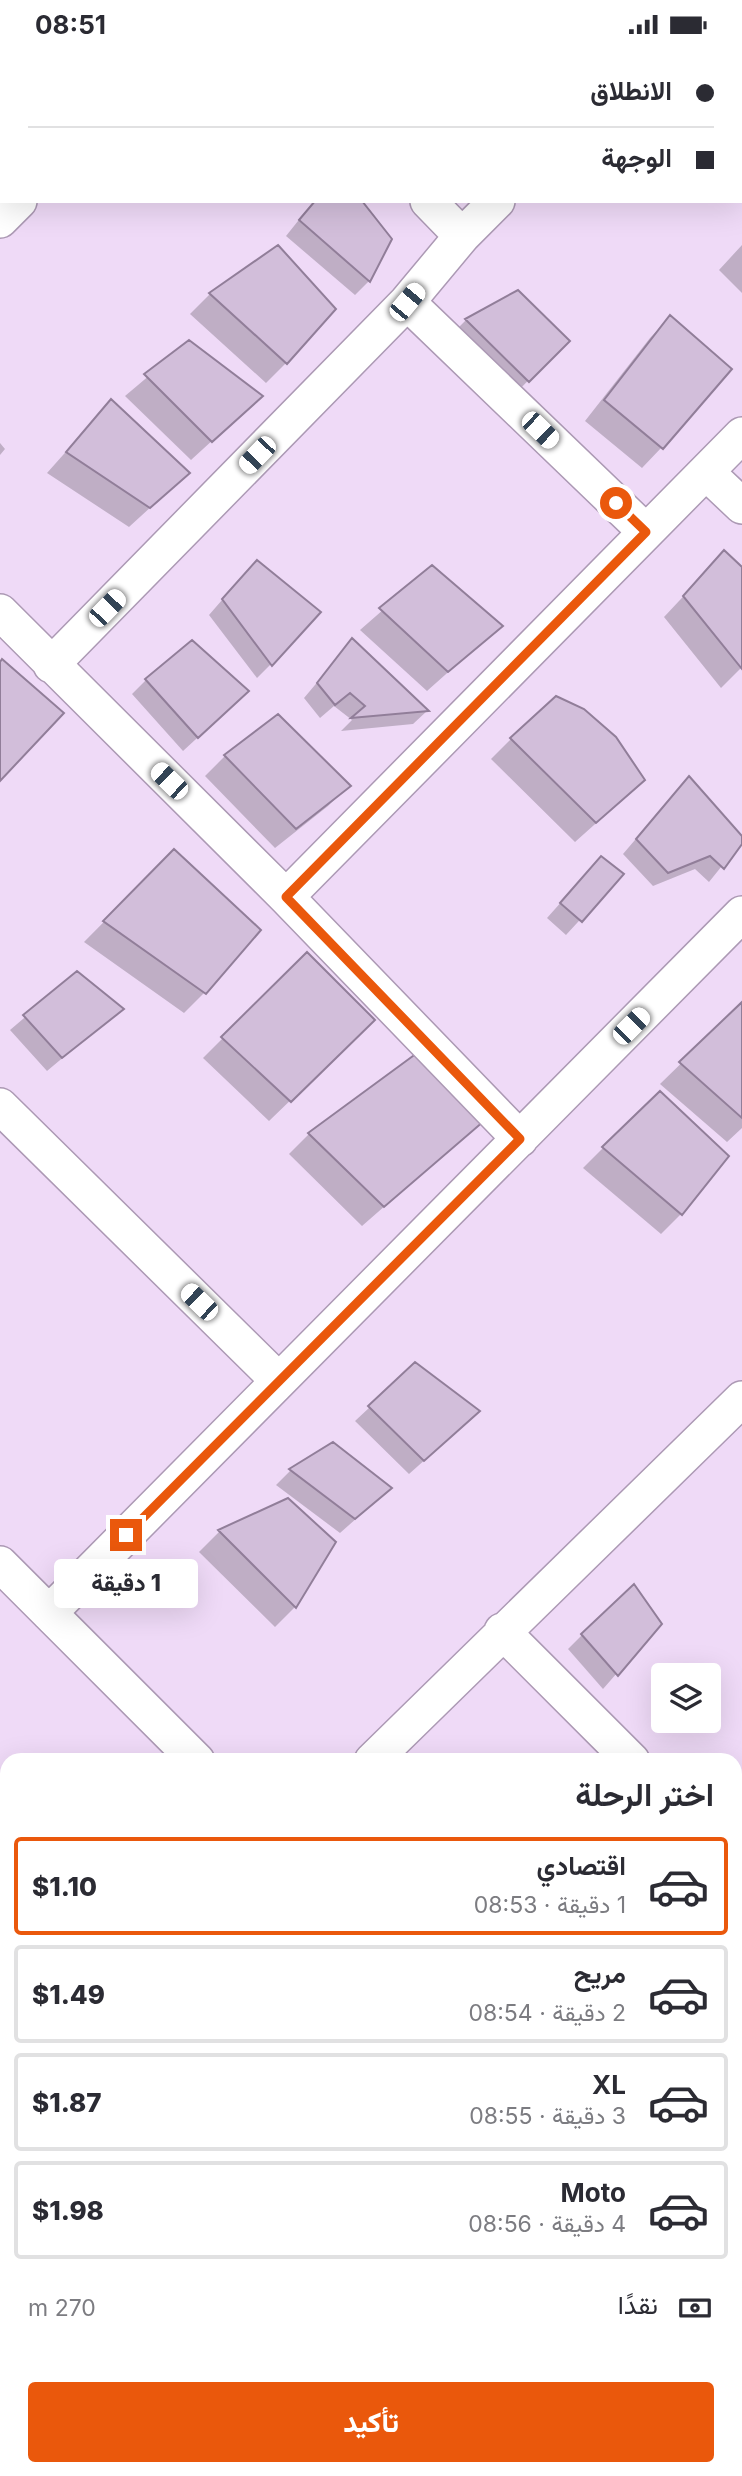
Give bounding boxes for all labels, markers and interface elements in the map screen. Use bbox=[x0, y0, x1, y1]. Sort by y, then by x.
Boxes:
text: 08:51 bbox=[35, 9, 106, 40]
text: الانطلاق bbox=[590, 75, 672, 106]
text: الوجهة bbox=[601, 142, 672, 173]
car bbox=[386, 279, 429, 325]
car bbox=[518, 408, 563, 452]
car bbox=[235, 433, 280, 477]
route start bbox=[600, 487, 632, 519]
car bbox=[85, 586, 130, 630]
car bbox=[147, 759, 192, 803]
car bbox=[609, 1004, 654, 1048]
car bbox=[177, 1280, 222, 1324]
route end bbox=[110, 1519, 142, 1551]
callout: 1 دقيقة bbox=[54, 1559, 198, 1609]
text: 1 دقيقة bbox=[91, 1569, 161, 1597]
map controls bbox=[651, 1663, 721, 1733]
button: layers bbox=[651, 1663, 721, 1733]
text: اختر الرحلة bbox=[575, 1775, 714, 1814]
text: اقتصادي bbox=[537, 1850, 626, 1881]
icon: car bbox=[647, 1855, 710, 1918]
text: $1.10 bbox=[32, 1871, 97, 1902]
text: 1 دقيقة · 08:53 bbox=[474, 1891, 626, 1919]
text: مريح bbox=[574, 1958, 626, 1989]
icon: car bbox=[647, 1963, 710, 2026]
text: $1.49 bbox=[32, 1979, 105, 2010]
text: 2 دقيقة · 08:54 bbox=[468, 1999, 626, 2027]
text: XL bbox=[592, 2069, 626, 2100]
icon: car bbox=[647, 2071, 710, 2134]
text: $1.87 bbox=[32, 2087, 102, 2118]
text: 3 دقيقة · 08:55 bbox=[469, 2102, 626, 2130]
text: Moto bbox=[561, 2177, 626, 2208]
icon: car bbox=[647, 2179, 710, 2242]
text: $1.98 bbox=[32, 2195, 104, 2226]
text: 4 دقيقة · 08:56 bbox=[468, 2210, 626, 2238]
text: نقدًا bbox=[618, 2289, 658, 2320]
icon: cash bbox=[676, 2289, 714, 2327]
text: 270 m bbox=[28, 2294, 96, 2322]
button: تأكيد bbox=[28, 2382, 714, 2462]

